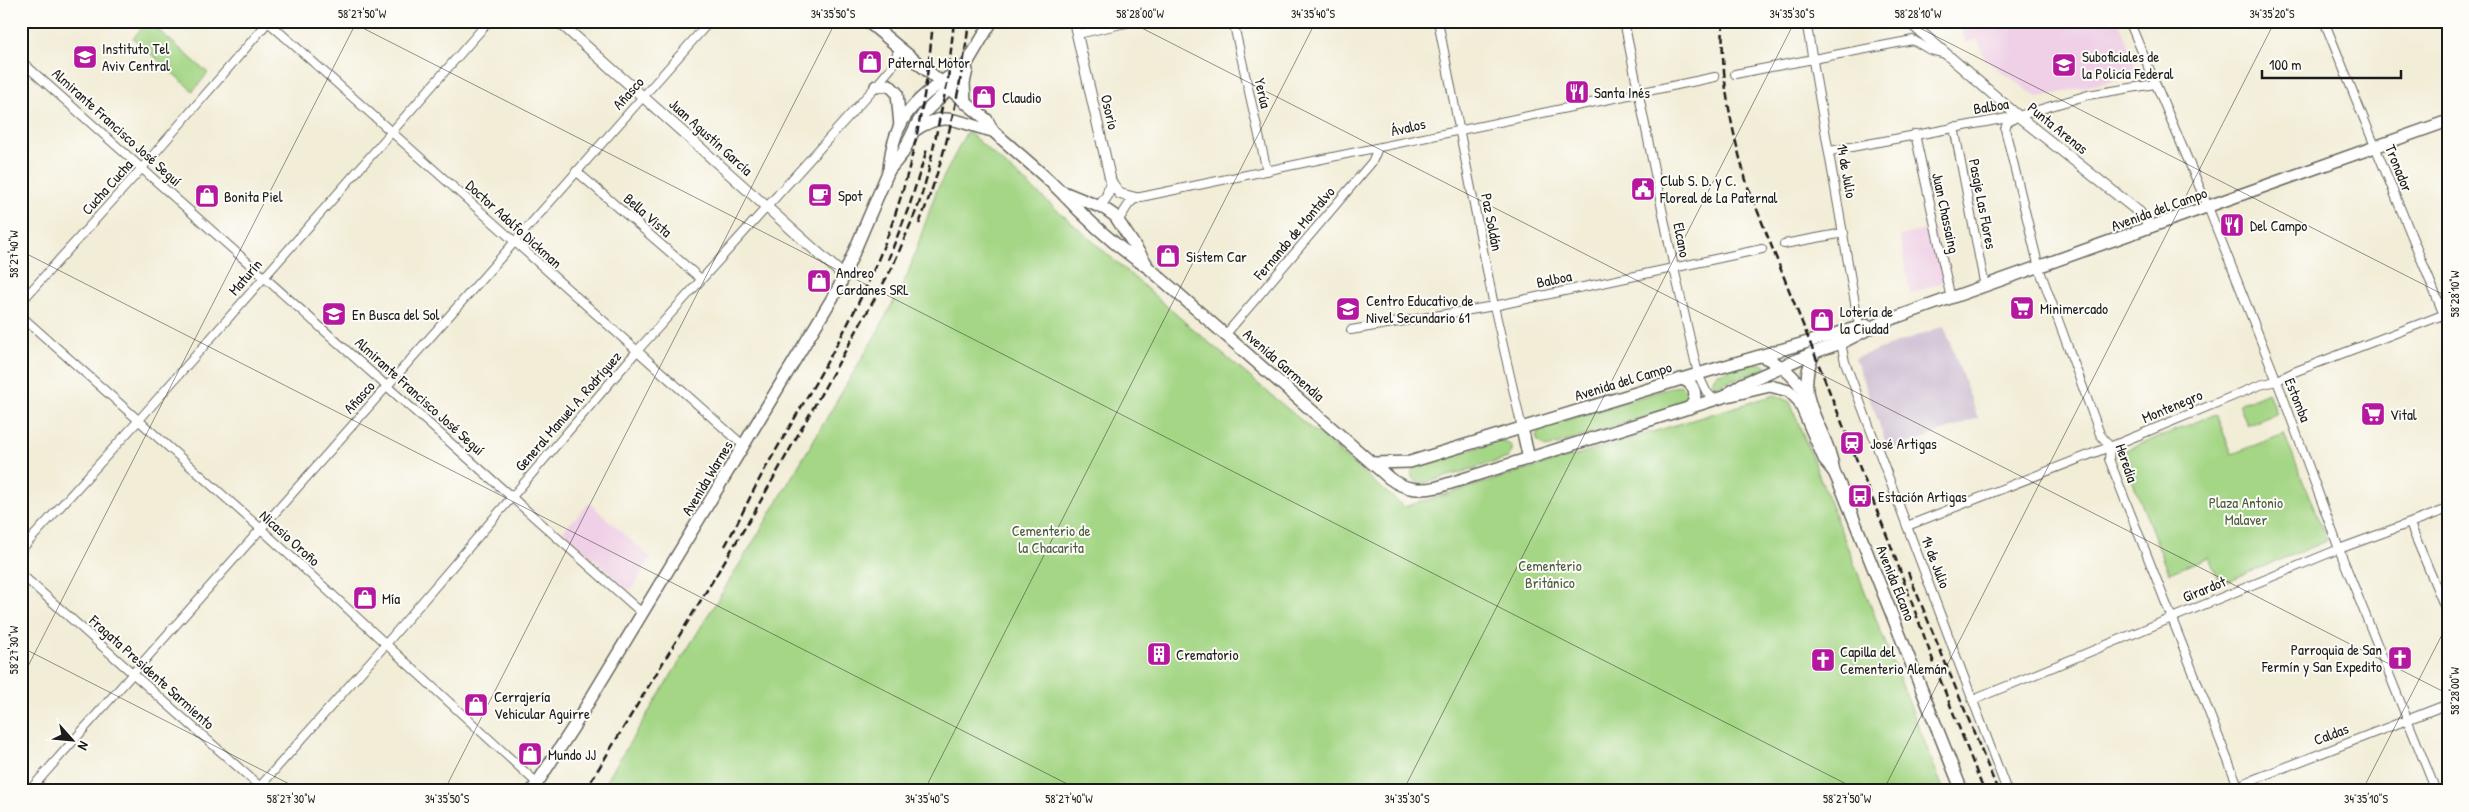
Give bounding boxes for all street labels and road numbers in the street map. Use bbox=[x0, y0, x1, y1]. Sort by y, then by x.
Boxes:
street label: Almirante Francisco José Seguí bbox=[48, 63, 186, 191]
street label: Añasco bbox=[608, 72, 648, 114]
street label: Yerúa bbox=[1249, 76, 1277, 110]
street label: Osorio bbox=[1096, 92, 1124, 132]
street label: Balboa bbox=[1972, 93, 2010, 119]
street label: Juan Agustín García bbox=[665, 94, 758, 180]
street label: Punta Arenas bbox=[2023, 97, 2093, 159]
street label: Ávalos bbox=[1389, 113, 1428, 141]
street label: Tronador bbox=[2380, 141, 2418, 195]
street label: 14 de Julio bbox=[1832, 142, 1862, 200]
street label: Cucha Cucha bbox=[76, 155, 138, 219]
street label: Pasaje Las Flores bbox=[1964, 157, 2002, 251]
street label: Juan Chassaing bbox=[1927, 171, 1965, 256]
street label: Doctor Adolfo Dickman bbox=[461, 175, 567, 273]
street label: Fernando de Montalvo bbox=[1248, 182, 1339, 285]
street label: Avenida del Campo bbox=[2108, 182, 2210, 236]
street label: Bella Vista bbox=[619, 188, 677, 242]
street label: Paz Soldán bbox=[1476, 191, 1508, 253]
street label: Elcano bbox=[1668, 221, 1696, 259]
street label: Maturín bbox=[223, 254, 267, 300]
street label: Balboa bbox=[1534, 265, 1574, 293]
street label: Avenida Garmendia bbox=[1239, 324, 1329, 406]
street label: Almirante Francisco José Seguí bbox=[351, 332, 489, 460]
street label: General Manuel A. Rodríguez bbox=[510, 346, 626, 476]
street label: Avenida del Campo bbox=[1572, 356, 1674, 406]
street label: Estomba bbox=[2280, 375, 2316, 425]
street label: Añasco bbox=[339, 376, 379, 418]
street label: Montenegro bbox=[2138, 384, 2206, 428]
street label: Avenida Warnes bbox=[676, 436, 738, 519]
street label: Heredia bbox=[2111, 441, 2143, 485]
street label: Nicasio Oroño bbox=[255, 505, 325, 571]
street label: 14 de Julio bbox=[1916, 533, 1956, 591]
street label: Avenida Elcano bbox=[1871, 542, 1921, 624]
street label: Girardot bbox=[2179, 571, 2230, 607]
street label: Fragata Presidente Sarmiento bbox=[84, 609, 219, 734]
street label: Caldas bbox=[2311, 718, 2352, 750]

